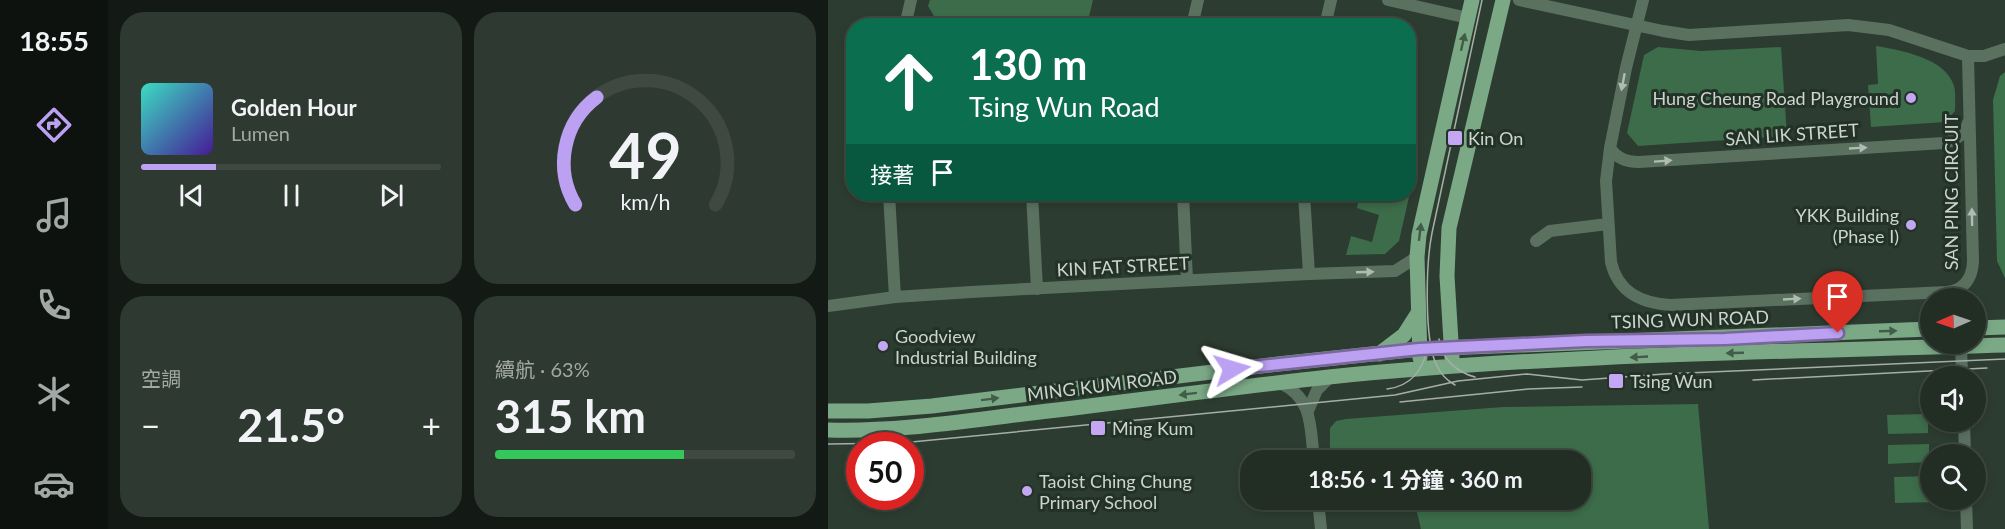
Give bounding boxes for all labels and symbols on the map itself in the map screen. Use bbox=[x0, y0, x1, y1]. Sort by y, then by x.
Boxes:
one-way arrow bbox=[1458, 33, 1468, 51]
one-way arrow bbox=[1618, 73, 1627, 92]
place label: Hung Cheung Road Playground bbox=[1652, 87, 1899, 109]
marker: Hung Cheung Road Playground bbox=[1904, 91, 1918, 105]
street label: SAN PING CIRCUIT bbox=[1940, 113, 1962, 270]
street label: SAN LIK STREET bbox=[1724, 118, 1860, 150]
place label: Kin On bbox=[1468, 127, 1523, 149]
marker: Kin On bbox=[1446, 129, 1464, 147]
one-way arrow bbox=[1848, 143, 1867, 152]
one-way arrow bbox=[1653, 156, 1672, 165]
place label: YKK Building (Phase I) bbox=[1795, 204, 1899, 247]
one-way arrow bbox=[1967, 207, 1977, 226]
marker: YKK Building (Phase I) bbox=[1904, 218, 1918, 232]
one-way arrow bbox=[1415, 223, 1424, 242]
street label: KIN FAT STREET bbox=[1056, 252, 1190, 280]
one-way arrow bbox=[1356, 267, 1375, 277]
pin bbox=[1812, 271, 1863, 333]
north arrow bbox=[1920, 288, 1986, 354]
one-way arrow bbox=[1782, 295, 1801, 304]
street label: TSING WUN ROAD bbox=[1611, 305, 1769, 333]
place label: Goodview Industrial Building bbox=[895, 325, 1037, 368]
one-way arrow bbox=[1878, 327, 1897, 336]
position arrow bbox=[1200, 337, 1264, 401]
marker: Goodview Industrial Building bbox=[876, 339, 890, 353]
one-way arrow bbox=[1725, 348, 1744, 357]
one-way arrow bbox=[1630, 352, 1649, 361]
street label: MING KUM ROAD bbox=[1026, 365, 1178, 405]
place label: Tsing Wun bbox=[1630, 370, 1713, 392]
marker: Tsing Wun bbox=[1607, 372, 1625, 390]
one-way arrow bbox=[1179, 389, 1198, 399]
one-way arrow bbox=[981, 394, 1000, 403]
place label: Ming Kum bbox=[1112, 417, 1193, 439]
marker: Ming Kum bbox=[1089, 419, 1107, 437]
speed limit sign: 50 bbox=[846, 432, 924, 510]
place label: Taoist Ching Chung Primary School bbox=[1039, 470, 1192, 513]
marker: Taoist Ching Chung Primary School bbox=[1020, 484, 1034, 498]

